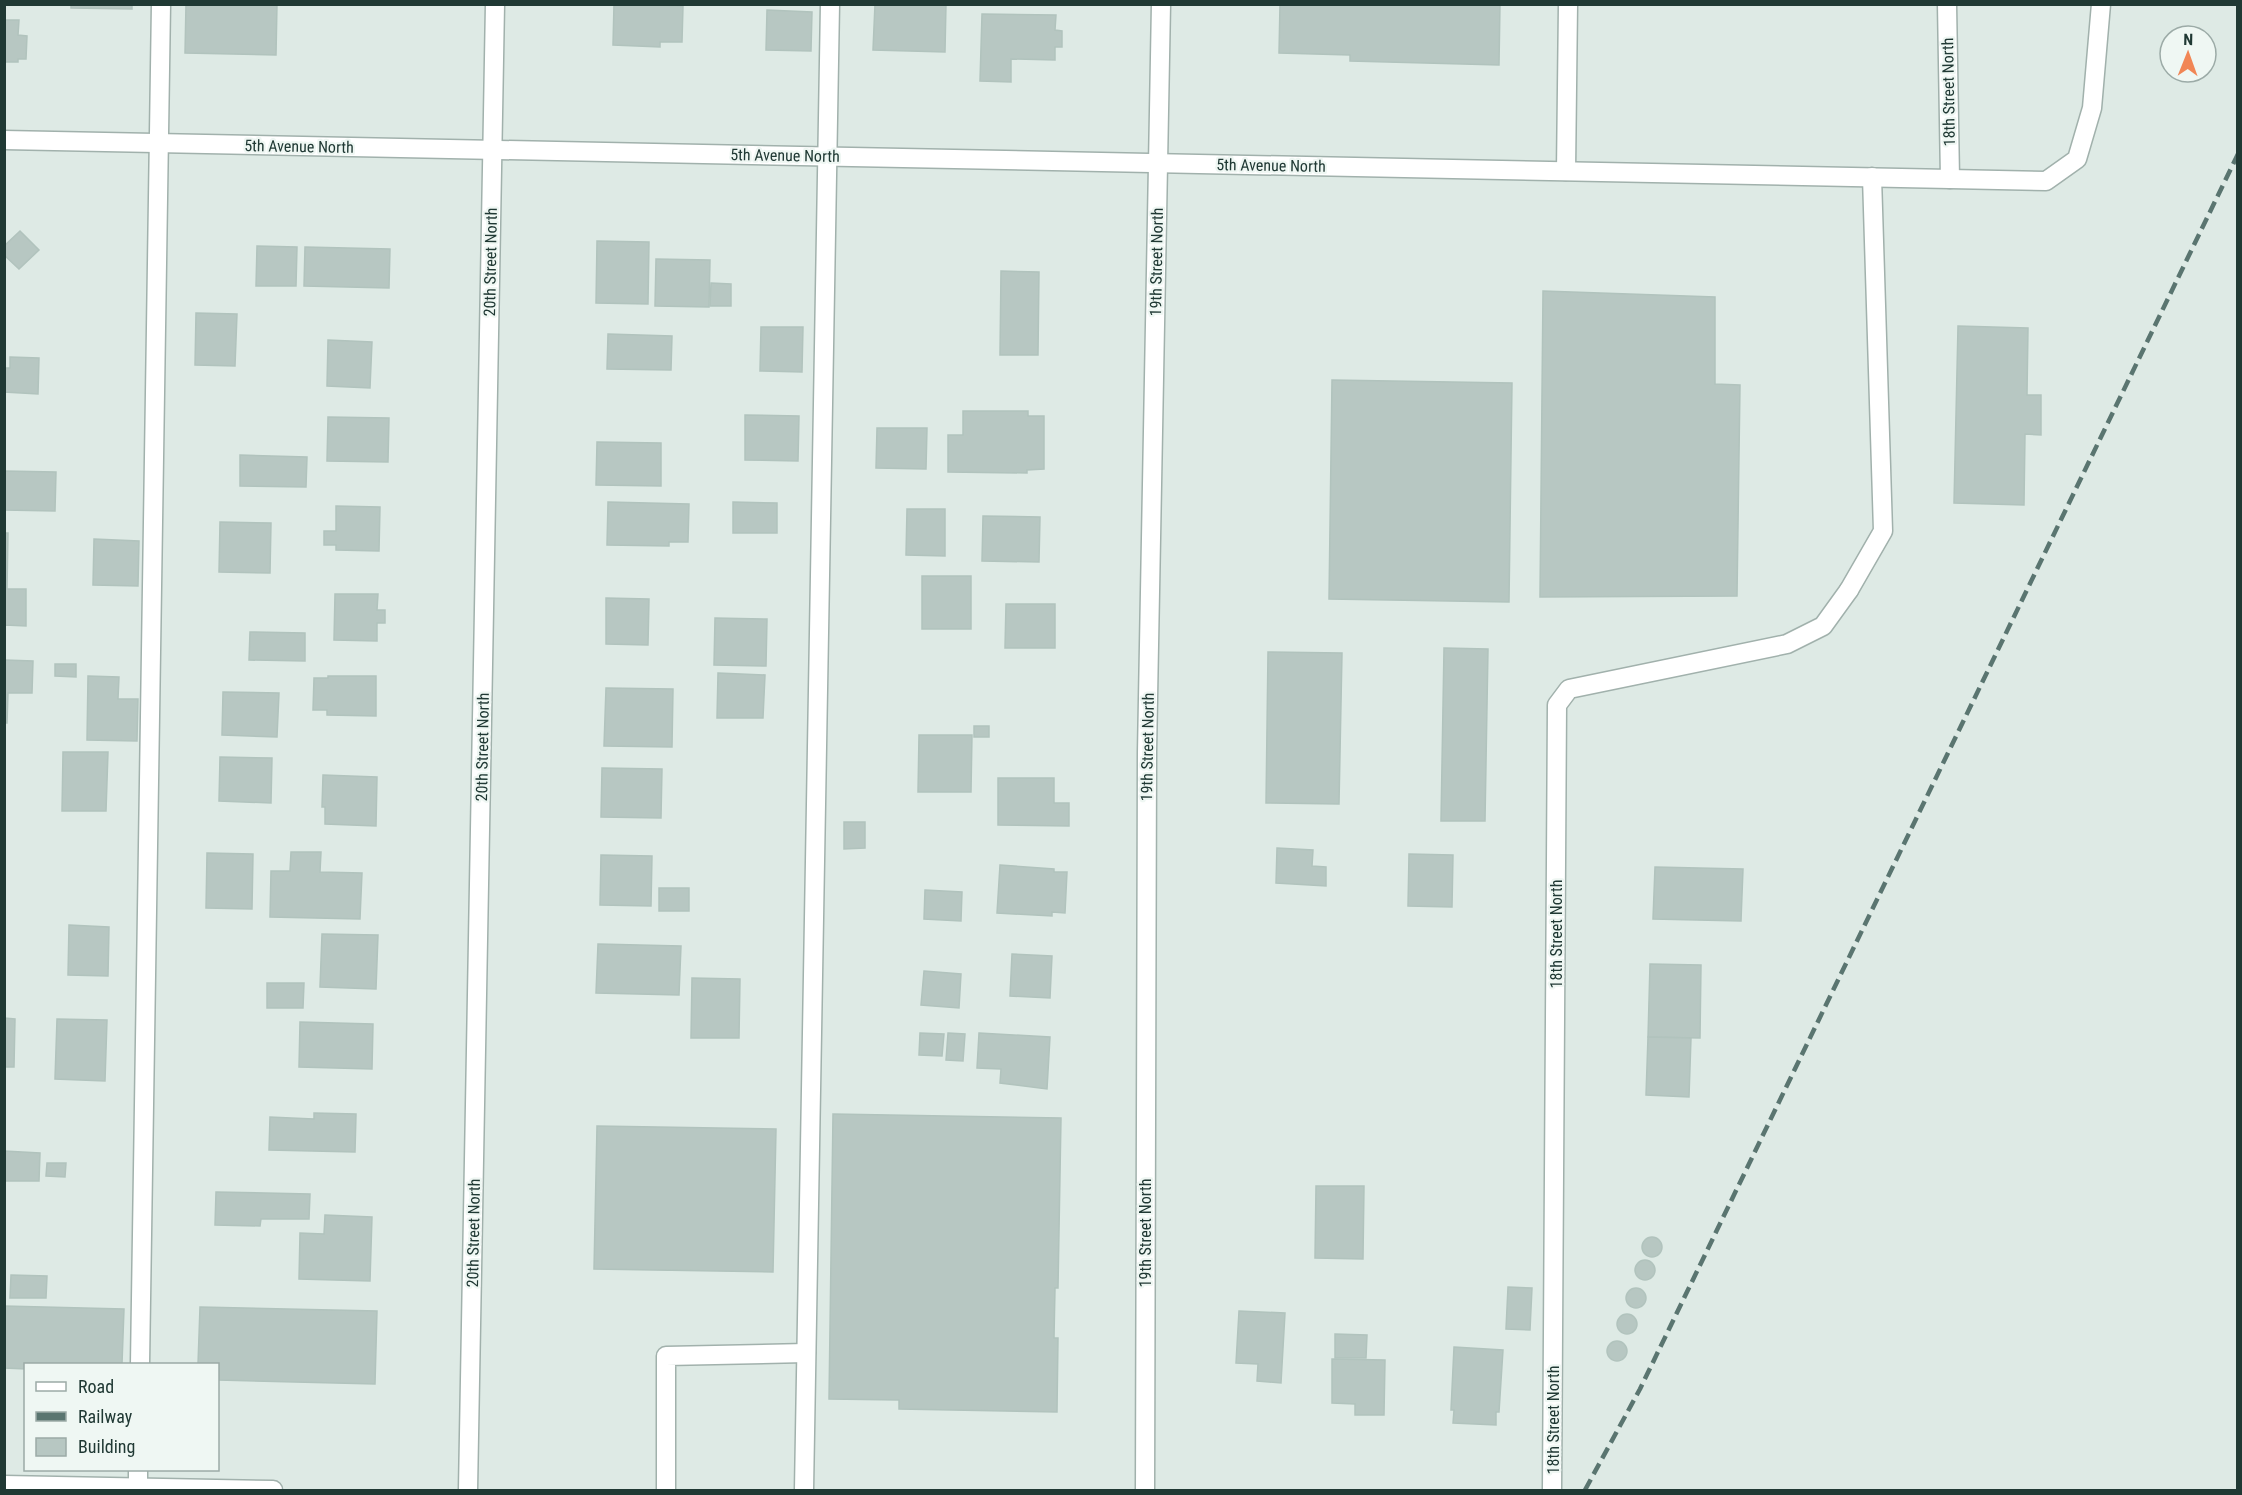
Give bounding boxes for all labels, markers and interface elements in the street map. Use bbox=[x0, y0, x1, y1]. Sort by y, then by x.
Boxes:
north arrow bbox=[2158, 24, 2218, 84]
text: N bbox=[2183, 30, 2193, 49]
street label: 18th Street North bbox=[1938, 37, 1959, 147]
street label: 5th Avenue North bbox=[244, 136, 354, 157]
street label: 5th Avenue North bbox=[730, 145, 840, 166]
street label: 5th Avenue North bbox=[1216, 155, 1326, 176]
street label: 20th Street North bbox=[480, 207, 501, 317]
street label: 19th Street North bbox=[1146, 207, 1167, 317]
street label: 20th Street North bbox=[472, 692, 493, 802]
street label: 19th Street North bbox=[1137, 692, 1158, 802]
street label: 18th Street North bbox=[1547, 880, 1566, 988]
street label: 20th Street North bbox=[463, 1178, 484, 1288]
street label: 19th Street North bbox=[1136, 1179, 1155, 1287]
legend bbox=[24, 1363, 219, 1471]
street label: 18th Street North bbox=[1544, 1366, 1563, 1474]
text: Road bbox=[78, 1376, 114, 1397]
text: Railway bbox=[78, 1406, 133, 1427]
text: Building bbox=[78, 1436, 135, 1457]

